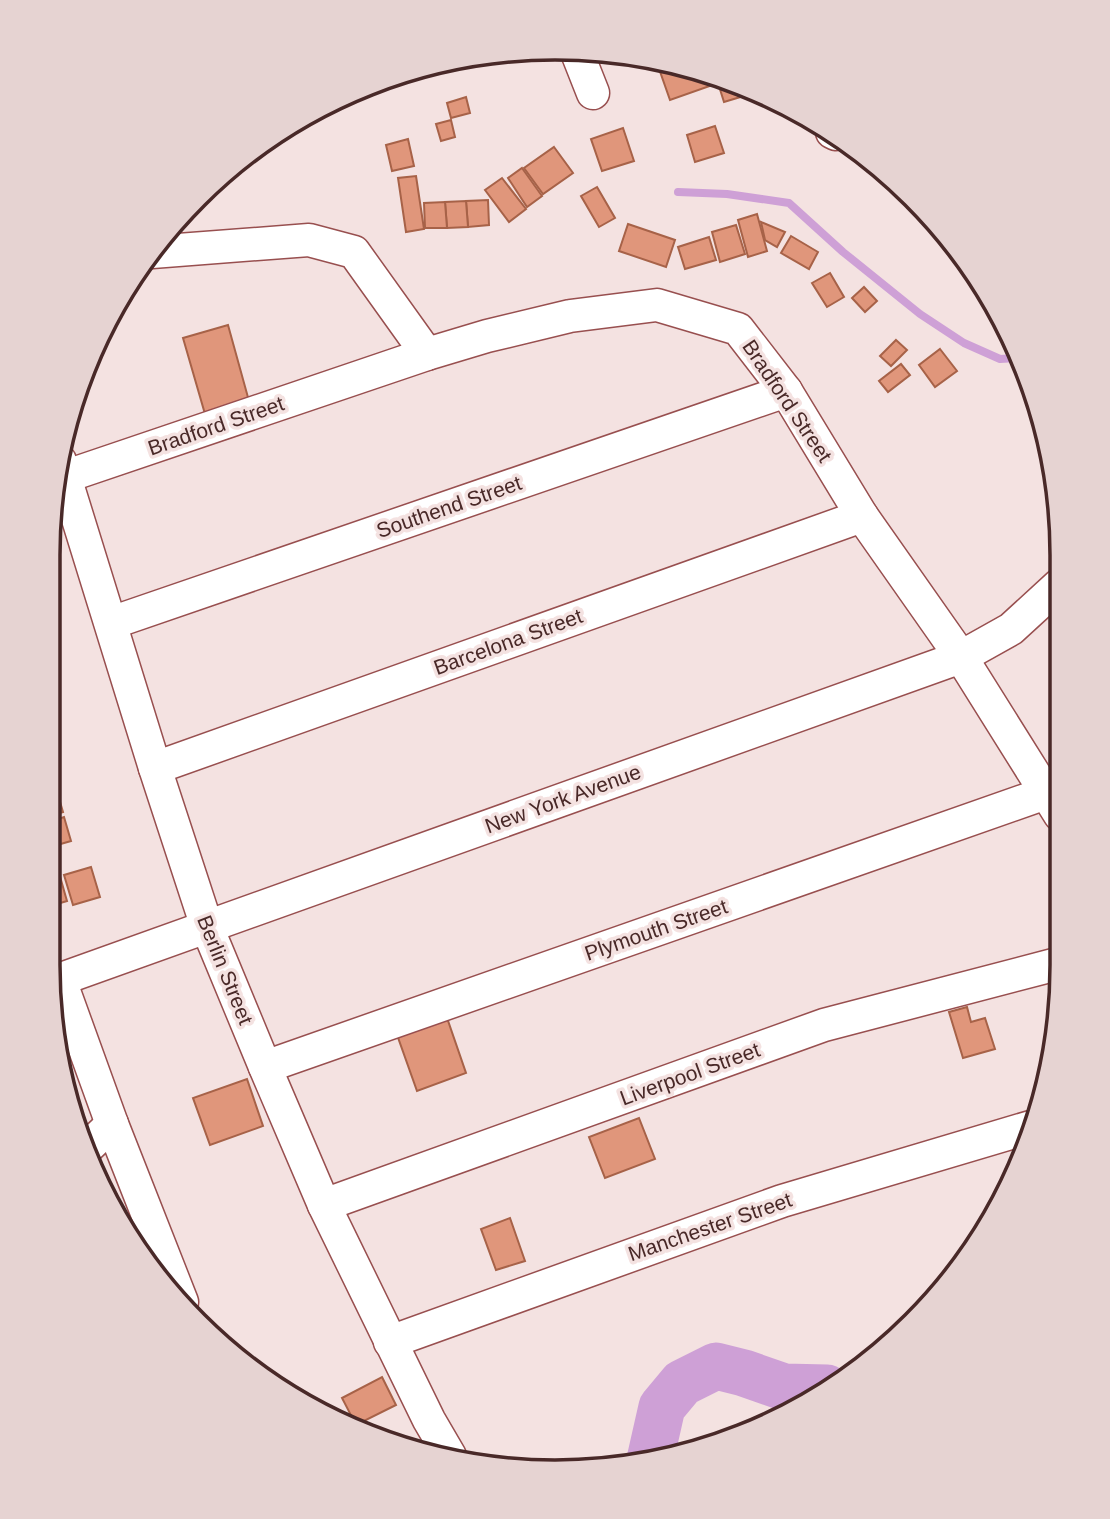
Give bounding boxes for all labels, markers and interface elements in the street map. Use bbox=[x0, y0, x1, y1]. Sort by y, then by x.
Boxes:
street label: Bradford Street bbox=[738, 335, 837, 466]
street label: Bradford Street bbox=[145, 391, 287, 460]
street label: Southend Street bbox=[373, 471, 524, 542]
street label: Barcelona Street bbox=[430, 604, 585, 679]
street label: New York Avenue bbox=[482, 760, 644, 837]
street label: Plymouth Street bbox=[581, 894, 730, 965]
street label: Berlin Street bbox=[193, 912, 258, 1028]
street label: Liverpool Street bbox=[617, 1038, 763, 1109]
street label: Manchester Street bbox=[625, 1188, 795, 1265]

